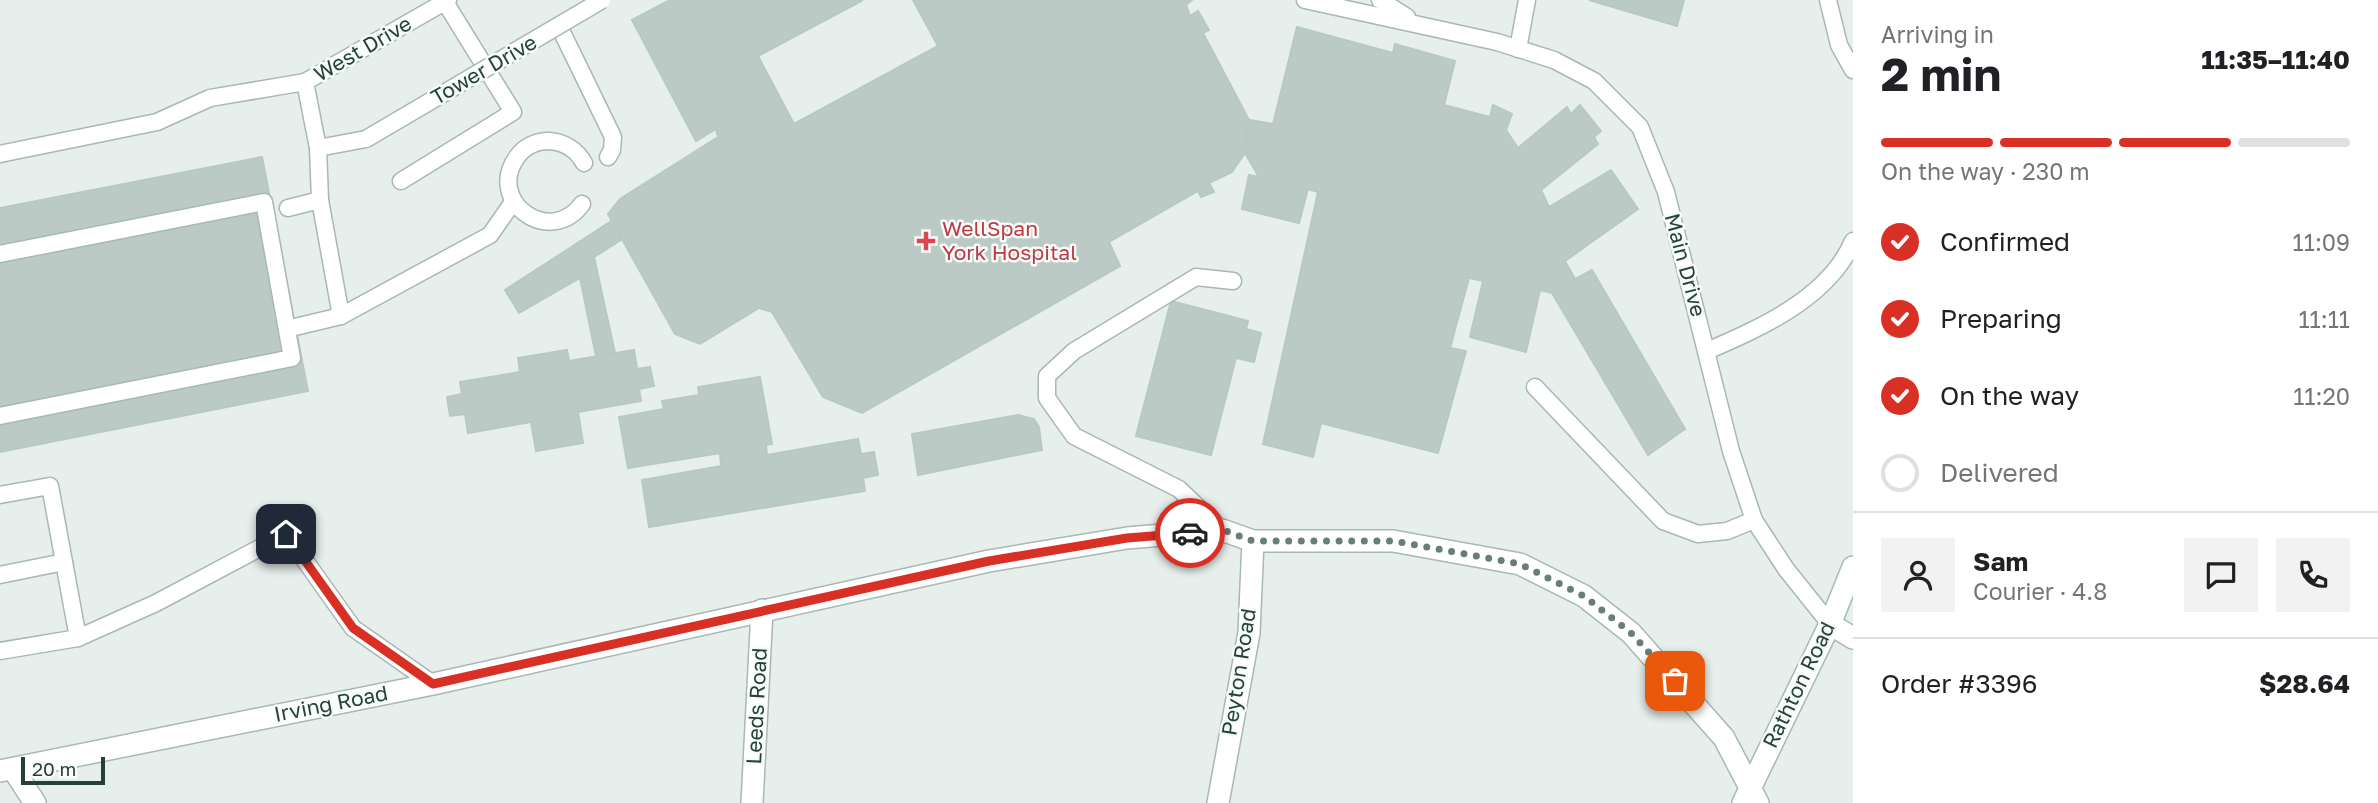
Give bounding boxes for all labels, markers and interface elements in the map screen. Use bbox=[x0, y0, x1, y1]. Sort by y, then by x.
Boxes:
street label: West Drive bbox=[309, 10, 416, 86]
text: Arriving in bbox=[1881, 20, 1994, 48]
street label: Tower Drive bbox=[426, 28, 541, 110]
text: 11:35–11:40 bbox=[2201, 44, 2350, 75]
text: 2 min bbox=[1881, 46, 2001, 101]
text: On the way · 230 m bbox=[1881, 157, 2090, 185]
street label: Main Drive bbox=[1660, 210, 1712, 319]
place label: WellSpan York Hospital bbox=[942, 215, 1077, 265]
icon: check bbox=[1881, 223, 1919, 261]
text: Confirmed bbox=[1940, 226, 2070, 257]
text: 11:09 bbox=[2293, 228, 2350, 256]
marker: WellSpan York Hospital bbox=[916, 231, 936, 251]
icon: check bbox=[1881, 300, 1919, 338]
text: Preparing bbox=[1940, 303, 2062, 334]
text: 11:11 bbox=[2298, 305, 2350, 333]
icon: check bbox=[1881, 377, 1919, 415]
text: On the way bbox=[1940, 380, 2079, 411]
text: 11:20 bbox=[2293, 382, 2350, 410]
text: Delivered bbox=[1940, 457, 2059, 488]
courier bbox=[1155, 498, 1225, 568]
pin bbox=[256, 504, 316, 564]
icon: car bbox=[1171, 514, 1209, 552]
icon: home bbox=[267, 515, 305, 553]
button: person bbox=[1881, 538, 1955, 612]
button: chat bbox=[2184, 538, 2258, 612]
button: phone bbox=[2276, 538, 2350, 612]
text: Sam bbox=[1973, 546, 2028, 577]
text: Courier · 4.8 bbox=[1973, 577, 2107, 605]
street label: Peyton Road bbox=[1215, 606, 1261, 737]
street label: Rathton Road bbox=[1756, 617, 1840, 752]
street label: Leeds Road bbox=[740, 647, 772, 765]
pin bbox=[1645, 651, 1705, 711]
icon: bag bbox=[1656, 662, 1694, 700]
text: Order #3396 bbox=[1881, 668, 2037, 699]
text: $28.64 bbox=[2259, 668, 2350, 699]
street label: Irving Road bbox=[272, 679, 390, 727]
scale bar bbox=[21, 754, 105, 786]
text: 20 m bbox=[32, 757, 76, 780]

